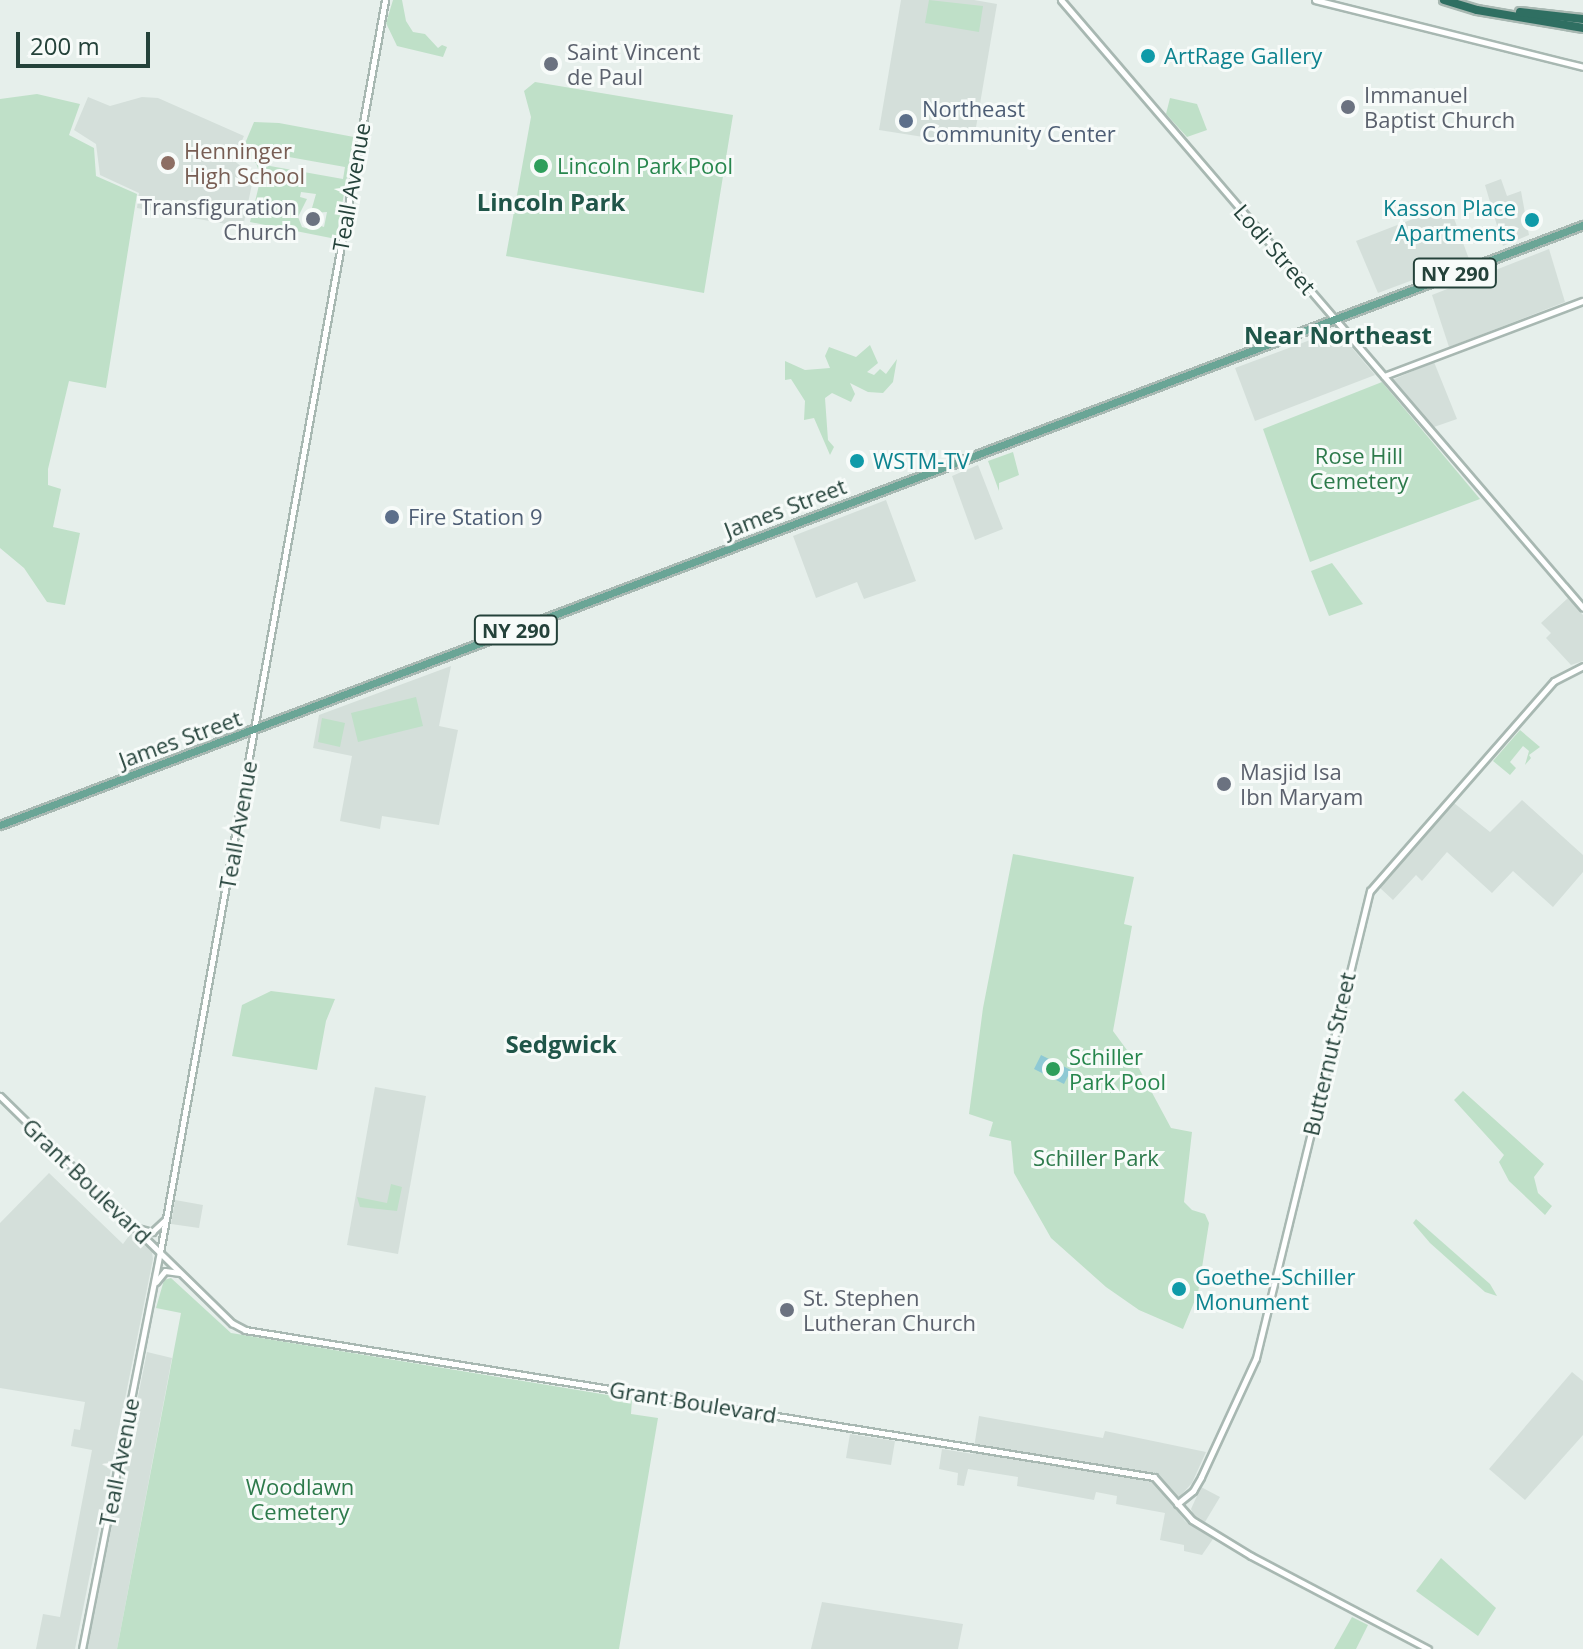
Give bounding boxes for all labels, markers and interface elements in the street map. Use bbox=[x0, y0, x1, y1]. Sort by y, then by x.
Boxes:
scale bar bbox=[20, 16, 154, 66]
text: 200 m bbox=[30, 29, 100, 62]
place label: Saint Vincent de Paul bbox=[567, 38, 700, 90]
place label: ArtRage Gallery bbox=[1164, 43, 1322, 69]
marker: ArtRage Gallery bbox=[1139, 47, 1157, 65]
marker: Saint Vincent de Paul bbox=[542, 55, 560, 73]
place label: Immanuel Baptist Church bbox=[1364, 81, 1515, 132]
place label: Northeast Community Center bbox=[922, 95, 1116, 146]
marker: Immanuel Baptist Church bbox=[1339, 98, 1357, 116]
marker: Northeast Community Center bbox=[897, 112, 915, 130]
street label: Teall Avenue bbox=[327, 121, 375, 253]
place label: Henninger High School bbox=[184, 137, 305, 188]
place label: Lincoln Park Pool bbox=[557, 153, 733, 179]
marker: Henninger High School bbox=[159, 154, 177, 172]
marker: Lincoln Park Pool bbox=[532, 157, 550, 175]
district label: Lincoln Park bbox=[477, 188, 625, 216]
place label: Transfiguration Church bbox=[140, 193, 297, 244]
place label: Kasson Place Apartments bbox=[1383, 194, 1516, 246]
street label: Lodi Street bbox=[1229, 198, 1321, 300]
marker: Transfiguration Church bbox=[304, 210, 322, 228]
marker: Kasson Place Apartments bbox=[1523, 211, 1541, 229]
road number: NY 290 bbox=[1411, 257, 1499, 289]
district label: Near Northeast bbox=[1244, 321, 1432, 349]
park label: Rose Hill Cemetery bbox=[1309, 442, 1409, 494]
place label: WSTM-TV bbox=[873, 448, 970, 474]
marker: WSTM-TV bbox=[848, 452, 866, 470]
street label: James Street bbox=[720, 473, 850, 543]
place label: Fire Station 9 bbox=[408, 504, 543, 530]
marker: Fire Station 9 bbox=[383, 508, 401, 526]
road number: NY 290 bbox=[472, 614, 560, 646]
street label: James Street bbox=[115, 705, 245, 773]
place label: Masjid Isa Ibn Maryam bbox=[1240, 758, 1363, 810]
street label: Teall Avenue bbox=[214, 759, 262, 891]
marker: Masjid Isa Ibn Maryam bbox=[1215, 775, 1233, 793]
street label: Butternut Street bbox=[1297, 970, 1361, 1138]
district label: Sedgwick bbox=[505, 1030, 617, 1058]
place label: Schiller Park Pool bbox=[1069, 1043, 1166, 1094]
marker: Schiller Park Pool bbox=[1044, 1060, 1062, 1078]
street label: Grant Boulevard bbox=[17, 1113, 157, 1249]
park label: Schiller Park bbox=[1033, 1145, 1159, 1171]
place label: Goethe–Schiller Monument bbox=[1195, 1263, 1355, 1314]
marker: Goethe–Schiller Monument bbox=[1170, 1280, 1188, 1298]
place label: St. Stephen Lutheran Church bbox=[803, 1284, 976, 1336]
marker: St. Stephen Lutheran Church bbox=[778, 1301, 796, 1319]
street label: Grant Boulevard bbox=[608, 1376, 778, 1428]
street label: Teall Avenue bbox=[94, 1396, 144, 1528]
park label: Woodlawn Cemetery bbox=[246, 1473, 354, 1524]

